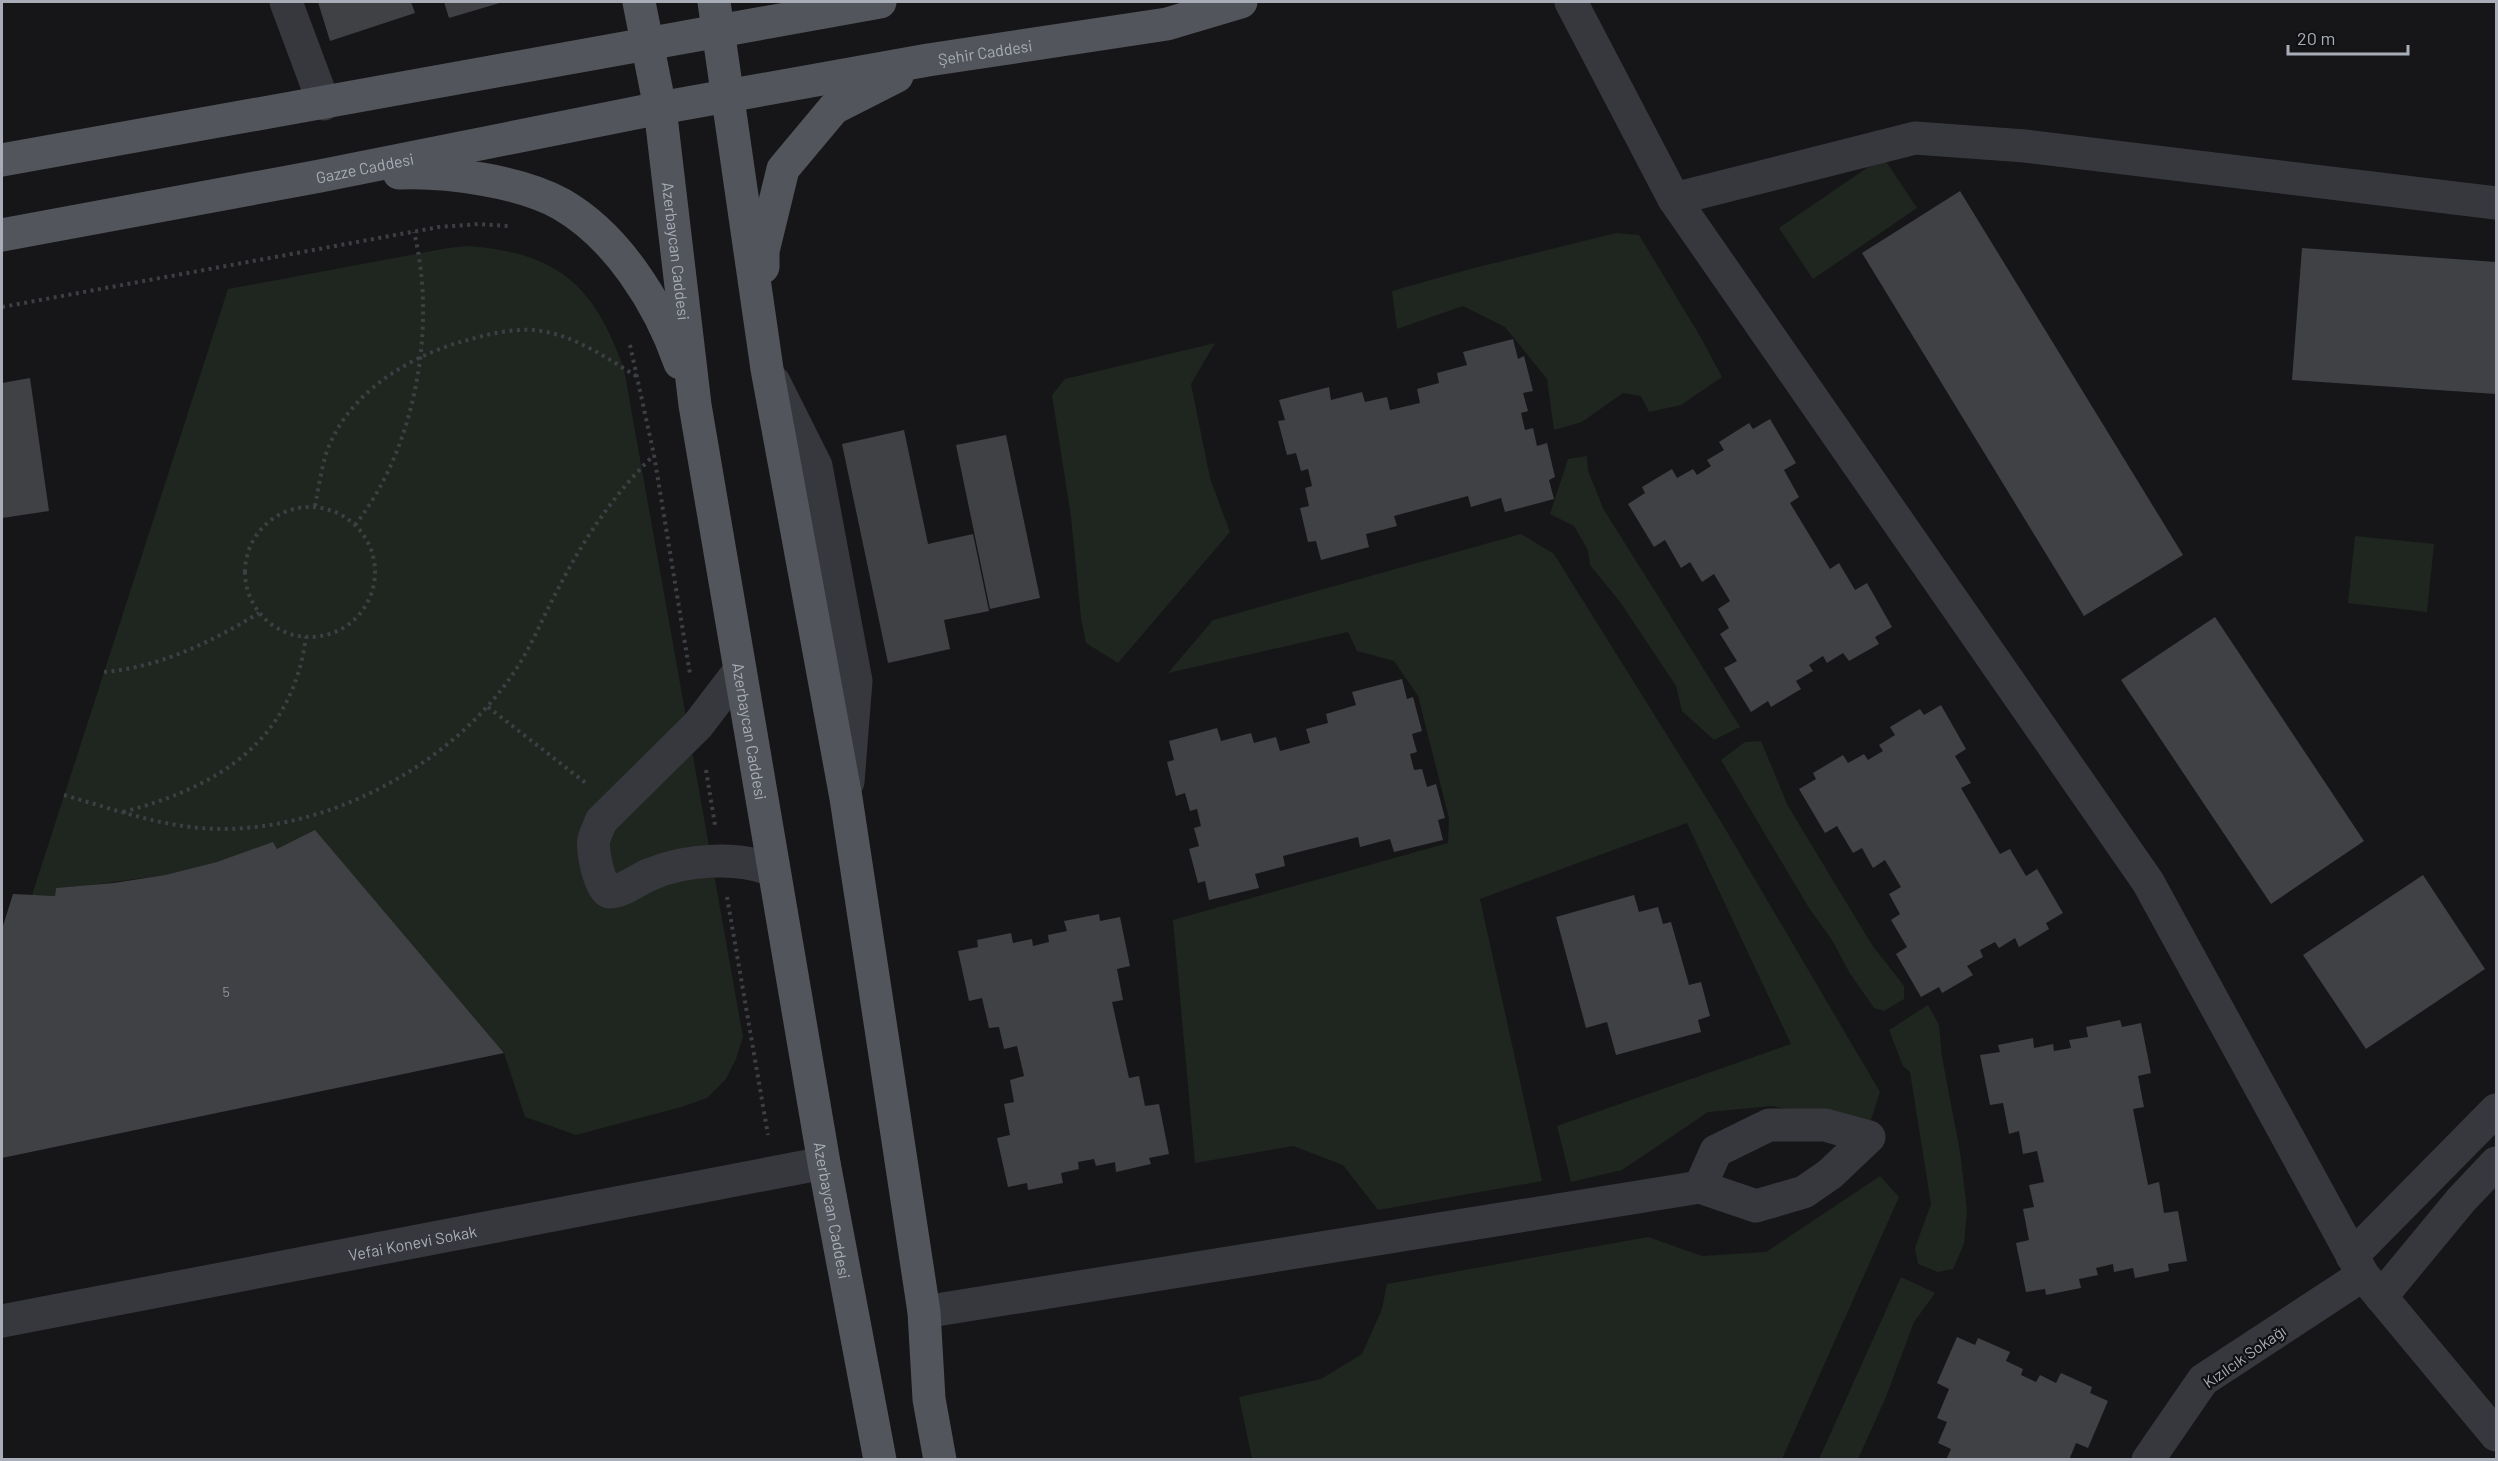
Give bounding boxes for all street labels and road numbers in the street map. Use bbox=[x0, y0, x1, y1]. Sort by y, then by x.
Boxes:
street label: Şehir Caddesi bbox=[936, 35, 1033, 68]
street label: Gazze Caddesi bbox=[314, 148, 415, 186]
street label: Azerbaycan Caddesi bbox=[659, 181, 694, 321]
street label: Azerbaycan Caddesi bbox=[729, 661, 772, 801]
street label: Azerbaycan Caddesi bbox=[811, 1140, 855, 1280]
street label: Vefai Konevi Sokak bbox=[347, 1220, 478, 1264]
street label: Kızılcık Sokağı bbox=[2199, 1321, 2289, 1391]

